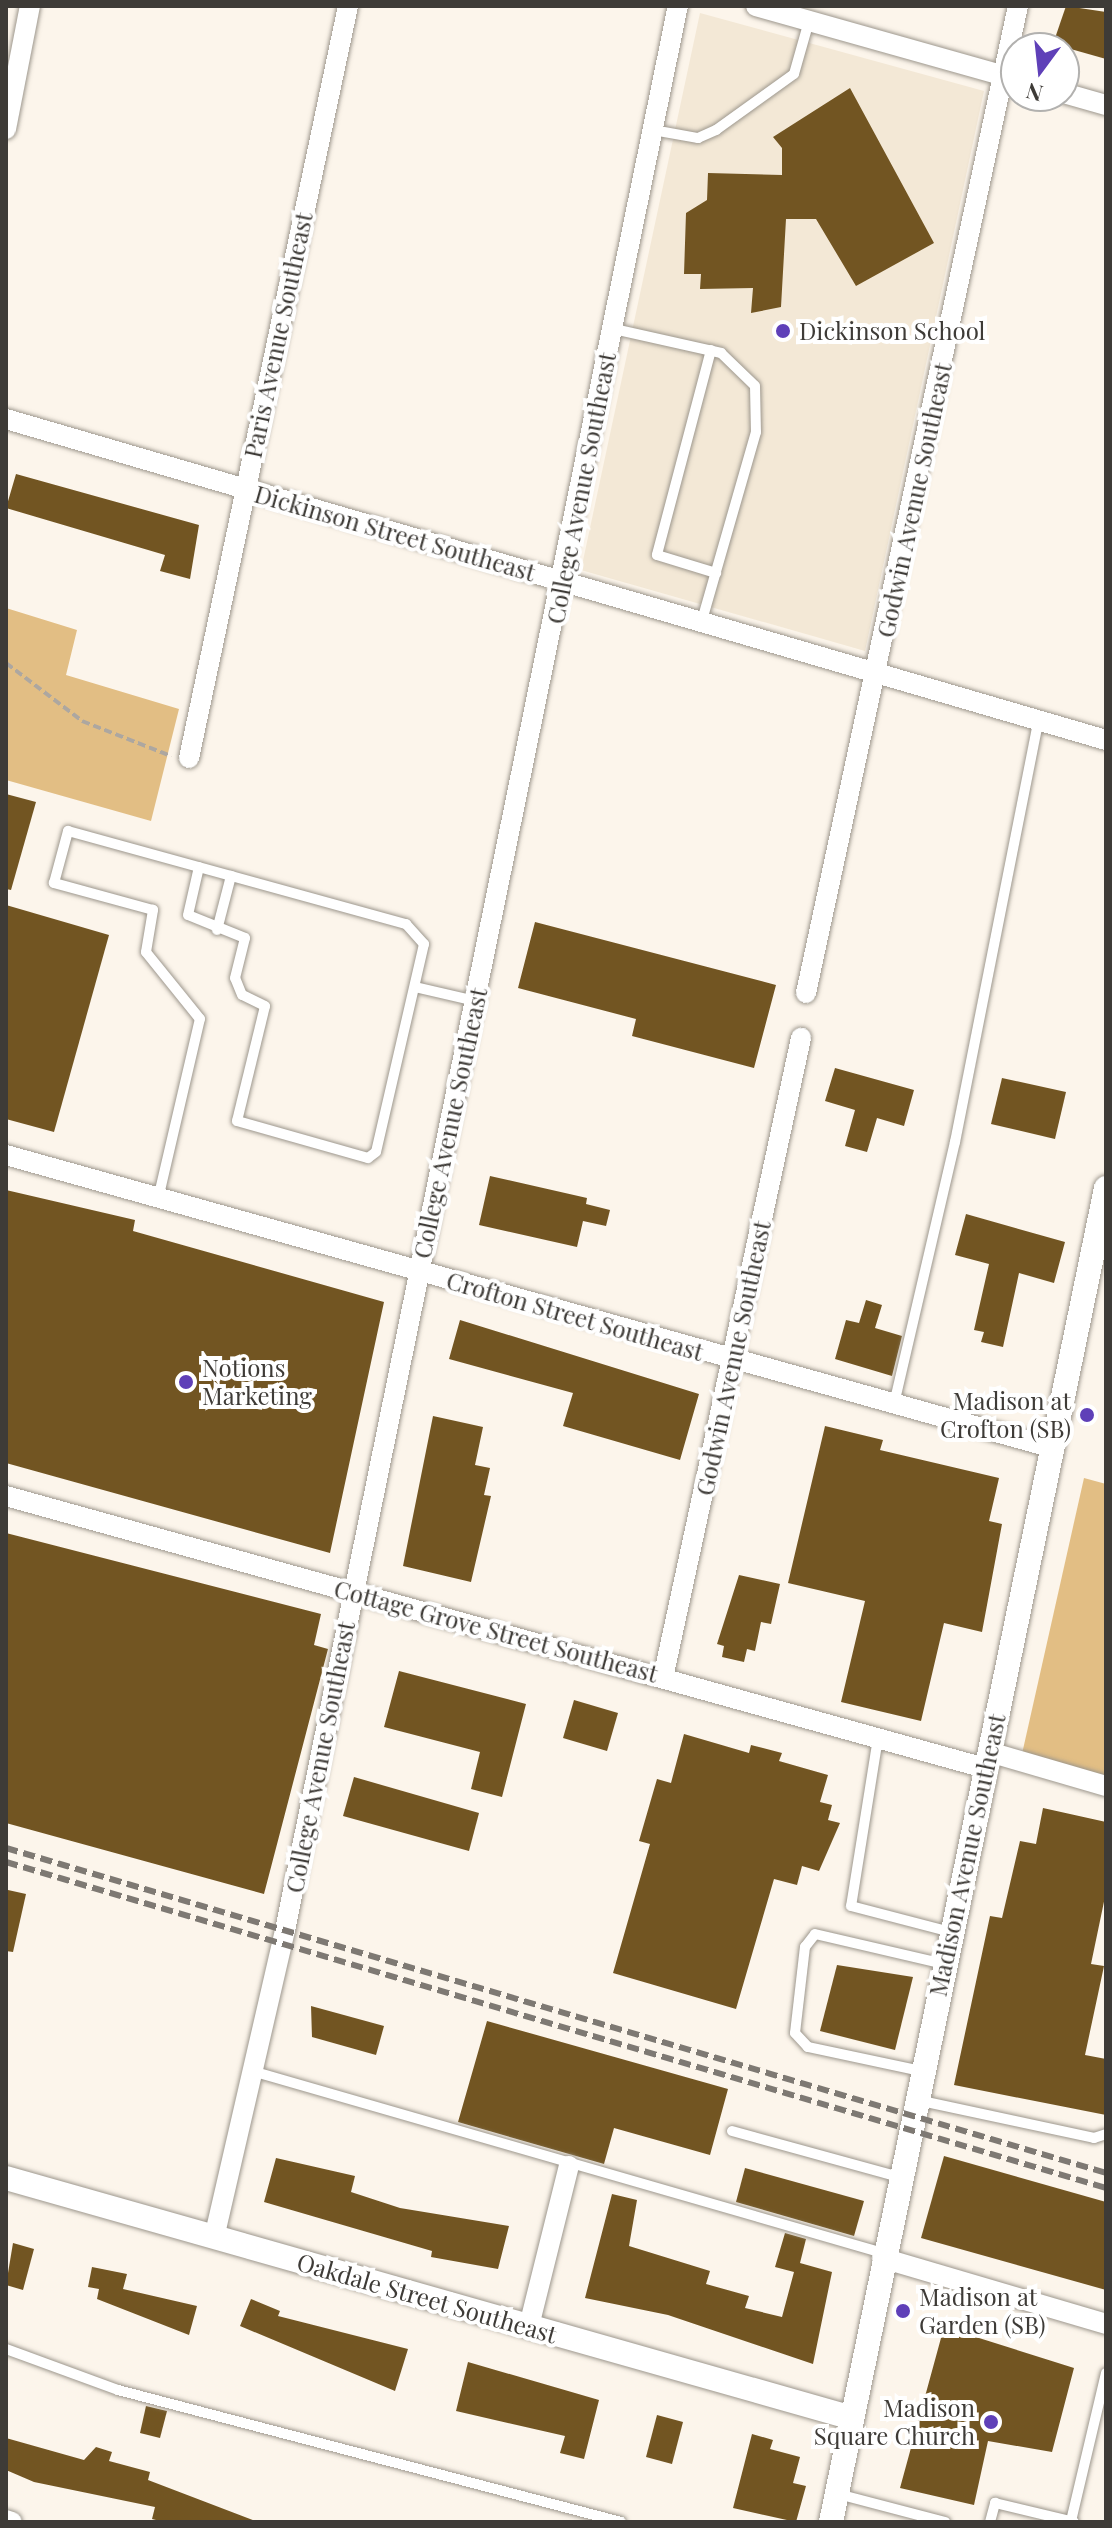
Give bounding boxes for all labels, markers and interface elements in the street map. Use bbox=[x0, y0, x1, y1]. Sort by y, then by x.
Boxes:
north arrow bbox=[1000, 32, 1080, 112]
text: N bbox=[1023, 77, 1046, 110]
street label: Paris Avenue Southeast bbox=[238, 209, 318, 461]
place label: Dickinson School bbox=[799, 317, 985, 345]
marker: Dickinson School bbox=[774, 322, 792, 340]
street label: College Avenue Southeast bbox=[540, 349, 622, 627]
street label: Godwin Avenue Southeast bbox=[871, 360, 957, 640]
street label: Dickinson Street Southeast bbox=[251, 479, 539, 587]
street label: College Avenue Southeast bbox=[407, 985, 493, 1261]
street label: Godwin Avenue Southeast bbox=[690, 1218, 776, 1498]
street label: Crofton Street Southeast bbox=[443, 1265, 707, 1367]
place label: Notions Marketing bbox=[202, 1354, 312, 1410]
marker: Notions Marketing bbox=[177, 1373, 195, 1391]
place label: Madison at Crofton (SB) bbox=[940, 1387, 1071, 1443]
marker: Madison at Crofton (SB) bbox=[1078, 1406, 1096, 1424]
street label: Cottage Grove Street Southeast bbox=[331, 1574, 661, 1688]
street label: College Avenue Southeast bbox=[279, 1618, 361, 1896]
street label: Madison Avenue Southeast bbox=[923, 1711, 1011, 1999]
street label: Oakdale Street Southeast bbox=[294, 2247, 560, 2349]
place label: Madison at Garden (SB) bbox=[919, 2283, 1046, 2339]
marker: Madison at Garden (SB) bbox=[894, 2302, 912, 2320]
place label: Madison Square Church bbox=[814, 2394, 975, 2450]
marker: Madison Square Church bbox=[982, 2413, 1000, 2431]

